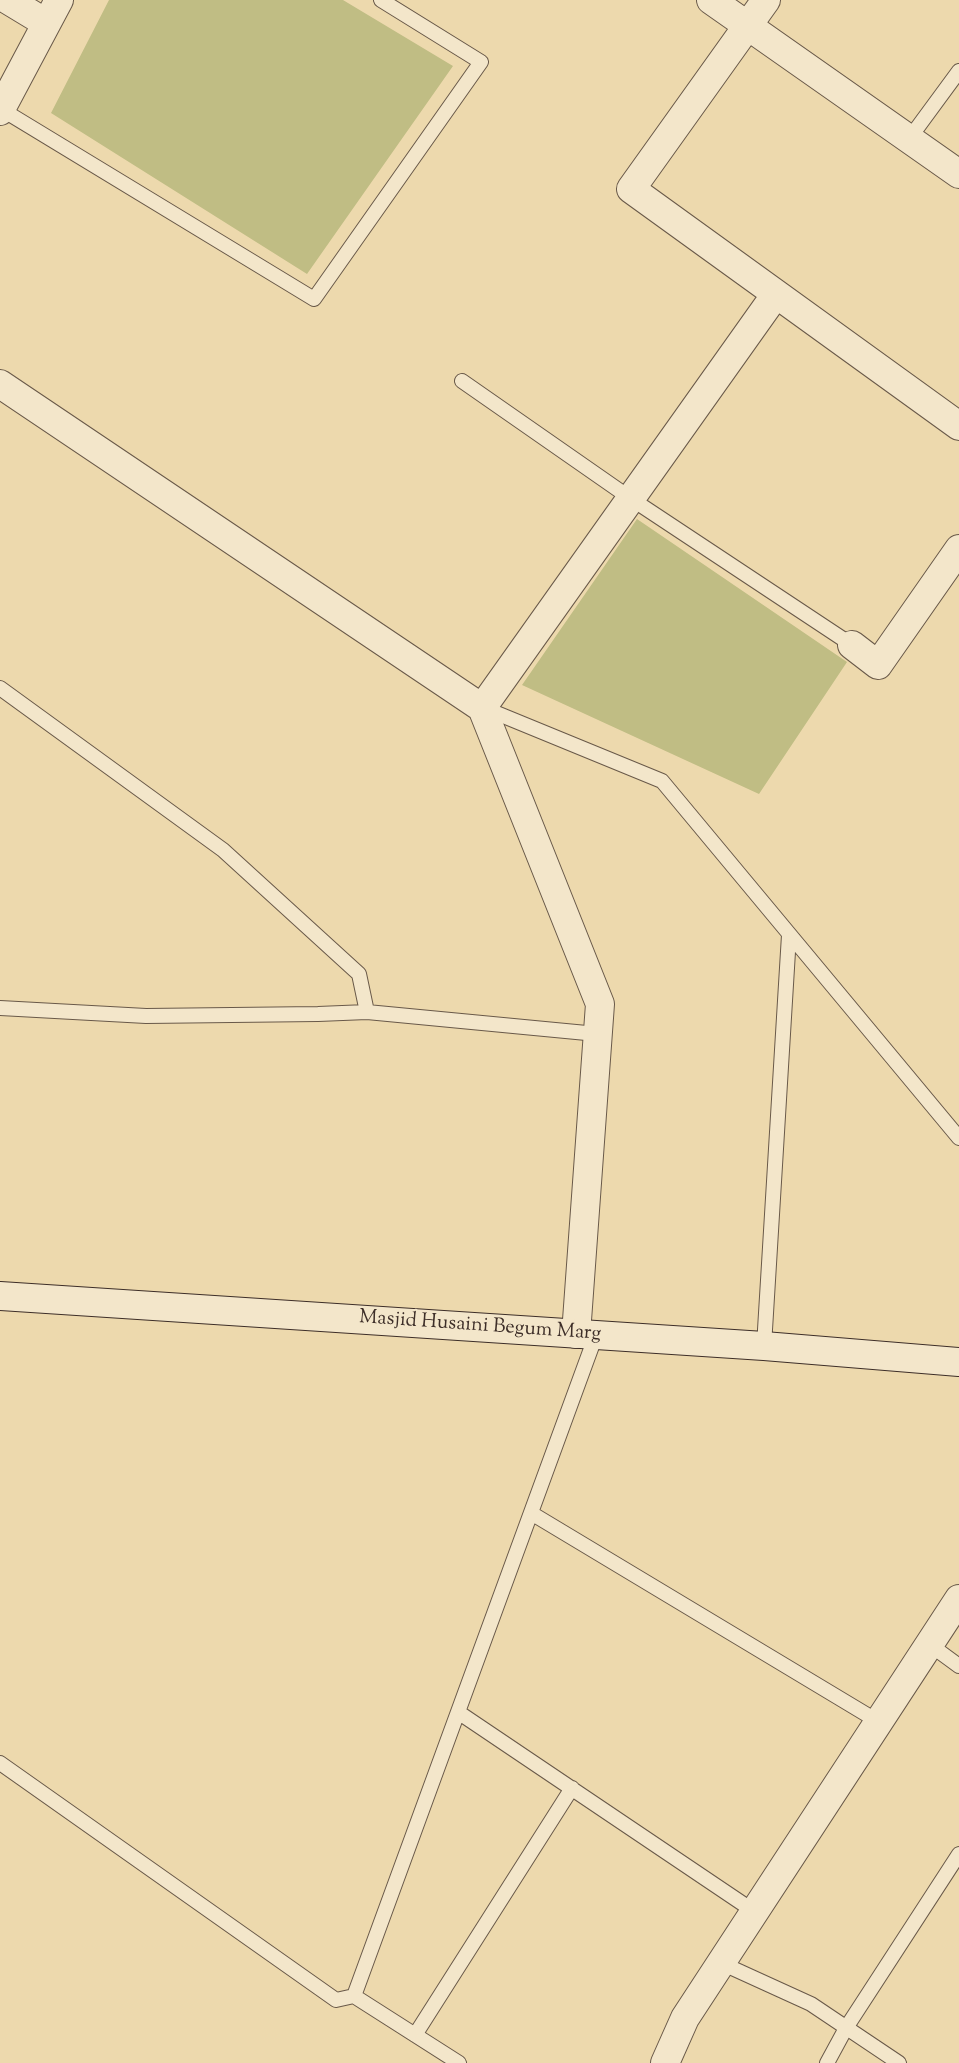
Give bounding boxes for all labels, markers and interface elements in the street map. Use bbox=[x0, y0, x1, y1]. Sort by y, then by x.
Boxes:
street label: Masjid Husaini Begum Marg bbox=[358, 1307, 602, 1347]

